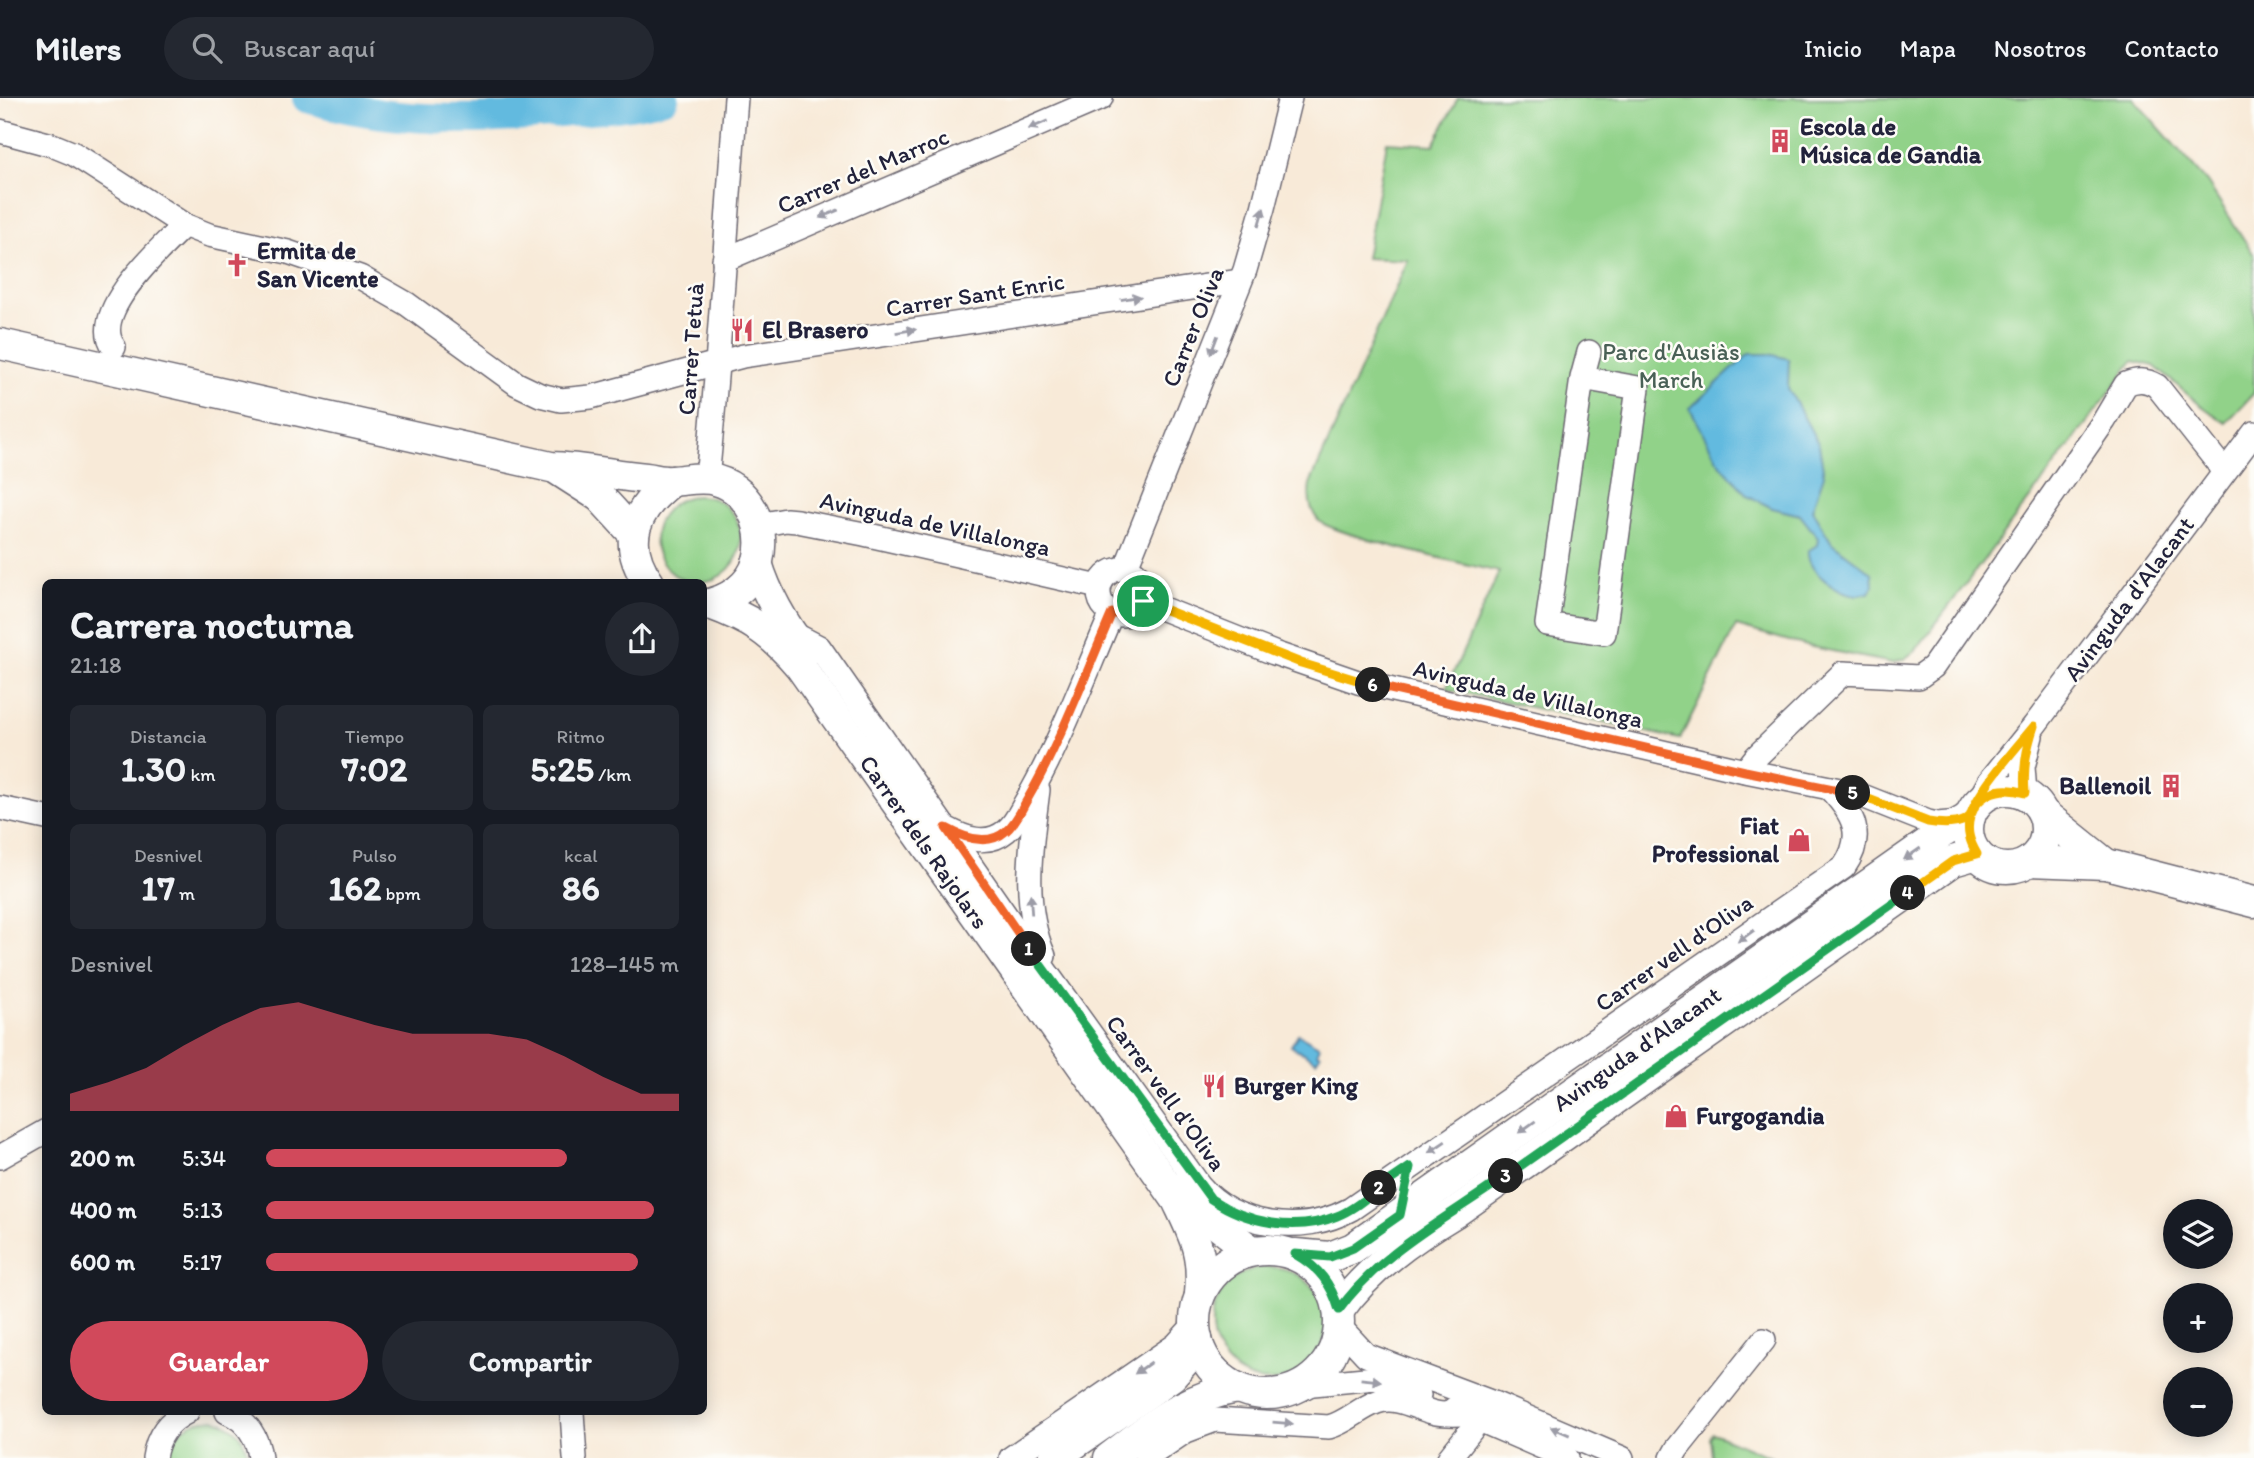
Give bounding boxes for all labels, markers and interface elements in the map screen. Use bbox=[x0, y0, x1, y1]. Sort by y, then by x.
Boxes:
search box bbox=[164, 17, 654, 80]
text: Milers bbox=[35, 29, 122, 68]
icon: search bbox=[188, 29, 226, 67]
text: Buscar aquí bbox=[244, 32, 375, 64]
text: Inicio bbox=[1804, 34, 1862, 63]
text: Mapa bbox=[1900, 34, 1956, 63]
text: Nosotros bbox=[1994, 34, 2086, 63]
text: Contacto bbox=[2124, 34, 2219, 63]
place label: Escola de Música de Gandia bbox=[1800, 112, 1982, 169]
one-way arrow bbox=[1028, 119, 1049, 130]
street label: Carrer del Marroc bbox=[773, 121, 953, 220]
building icon: Escola de Música de Gandia bbox=[1766, 127, 1794, 155]
one-way arrow bbox=[1256, 206, 1266, 227]
one-way arrow bbox=[819, 208, 839, 220]
place label: Ermita de San Vicente bbox=[257, 236, 379, 293]
church icon: Ermita de San Vicente bbox=[223, 251, 251, 279]
street label: Carrer Oliva bbox=[1155, 262, 1230, 391]
street label: Carrer Sant Enric bbox=[884, 266, 1066, 323]
street label: Carrer Tetuà bbox=[671, 281, 710, 416]
one-way arrow bbox=[1120, 292, 1142, 303]
place label: El Brasero bbox=[762, 315, 868, 344]
restaurant icon: El Brasero bbox=[728, 316, 756, 344]
one-way arrow bbox=[895, 326, 917, 337]
one-way arrow bbox=[1208, 334, 1219, 355]
park label: Parc d'Ausiàs March bbox=[1602, 337, 1740, 394]
street label: Avinguda de Villalonga bbox=[817, 485, 1053, 562]
street label: Avinguda d'Alacant bbox=[2057, 511, 2200, 687]
pin bbox=[1113, 571, 1173, 631]
icon: arrive bbox=[1124, 582, 1162, 620]
text: Carrera nocturna bbox=[70, 602, 353, 648]
button: share bbox=[605, 602, 679, 676]
text: 21:18 bbox=[70, 651, 122, 679]
street label: Avinguda de Villalonga bbox=[1411, 653, 1646, 734]
pin: 6 bbox=[1356, 668, 1390, 702]
text: 6 bbox=[1367, 673, 1378, 696]
text: Distancia bbox=[130, 725, 207, 748]
text: Tiempo bbox=[345, 725, 404, 748]
text: Ritmo bbox=[557, 725, 605, 748]
text: 1.30 bbox=[121, 748, 186, 790]
text: 7:02 bbox=[342, 748, 407, 790]
text: 5:25 bbox=[530, 748, 594, 790]
street label: Carrer dels Rajolars bbox=[854, 749, 995, 934]
text: km bbox=[186, 763, 216, 786]
text: /km bbox=[594, 763, 631, 786]
place label: Ballenoil bbox=[2059, 771, 2151, 800]
building icon: Ballenoil bbox=[2157, 772, 2185, 800]
pin: 5 bbox=[1836, 776, 1870, 810]
text: 5 bbox=[1848, 781, 1857, 804]
place label: Fiat Professional bbox=[1652, 811, 1779, 868]
shop icon: Fiat Professional bbox=[1785, 826, 1813, 854]
text: Desnivel bbox=[134, 844, 202, 867]
text: Pulso bbox=[352, 844, 397, 867]
text: kcal bbox=[564, 844, 598, 867]
one-way arrow bbox=[1903, 847, 1921, 861]
text: 17 bbox=[141, 867, 175, 909]
text: 162 bbox=[328, 867, 381, 909]
text: 86 bbox=[562, 867, 600, 909]
pin: 4 bbox=[1890, 876, 1926, 910]
text: 4 bbox=[1902, 881, 1913, 904]
text: m bbox=[175, 882, 195, 905]
text: bpm bbox=[381, 882, 421, 905]
street label: Carrer vell d'Oliva bbox=[1589, 887, 1758, 1018]
one-way arrow bbox=[1025, 892, 1036, 914]
one-way arrow bbox=[1737, 929, 1755, 943]
pin: 1 bbox=[1012, 932, 1046, 966]
text: 1 bbox=[1024, 937, 1033, 960]
text: Desnivel bbox=[70, 950, 153, 978]
text: 128–145 m bbox=[570, 950, 679, 978]
street label: Avinguda d'Alacant bbox=[1547, 980, 1726, 1117]
street label: Carrer vell d'Oliva bbox=[1100, 1009, 1233, 1176]
place label: Burger King bbox=[1234, 1071, 1359, 1101]
restaurant icon: Burger King bbox=[1200, 1072, 1228, 1100]
place label: Furgogandia bbox=[1696, 1101, 1825, 1131]
shop icon: Furgogandia bbox=[1662, 1102, 1690, 1130]
one-way arrow bbox=[1518, 1120, 1536, 1134]
one-way arrow bbox=[1428, 1140, 1446, 1154]
text: 200 m bbox=[70, 1144, 135, 1172]
text: 5:34 bbox=[182, 1144, 226, 1172]
pin: 3 bbox=[1488, 1158, 1524, 1194]
text: 3 bbox=[1500, 1164, 1511, 1187]
pin: 2 bbox=[1362, 1170, 1396, 1206]
text: 2 bbox=[1374, 1176, 1384, 1199]
text: 400 m bbox=[70, 1196, 137, 1224]
text: 5:13 bbox=[182, 1196, 223, 1224]
map controls bbox=[2163, 1199, 2233, 1437]
button: layers bbox=[2163, 1199, 2233, 1269]
text: 600 m bbox=[70, 1248, 135, 1276]
text: 5:17 bbox=[182, 1248, 222, 1276]
button: + bbox=[2163, 1283, 2233, 1353]
button: Guardar bbox=[70, 1321, 368, 1401]
button: Compartir bbox=[382, 1321, 679, 1401]
one-way arrow bbox=[1134, 1361, 1152, 1375]
button: − bbox=[2163, 1367, 2233, 1437]
one-way arrow bbox=[1360, 1374, 1382, 1385]
one-way arrow bbox=[1272, 1418, 1294, 1429]
one-way arrow bbox=[1549, 1425, 1570, 1436]

